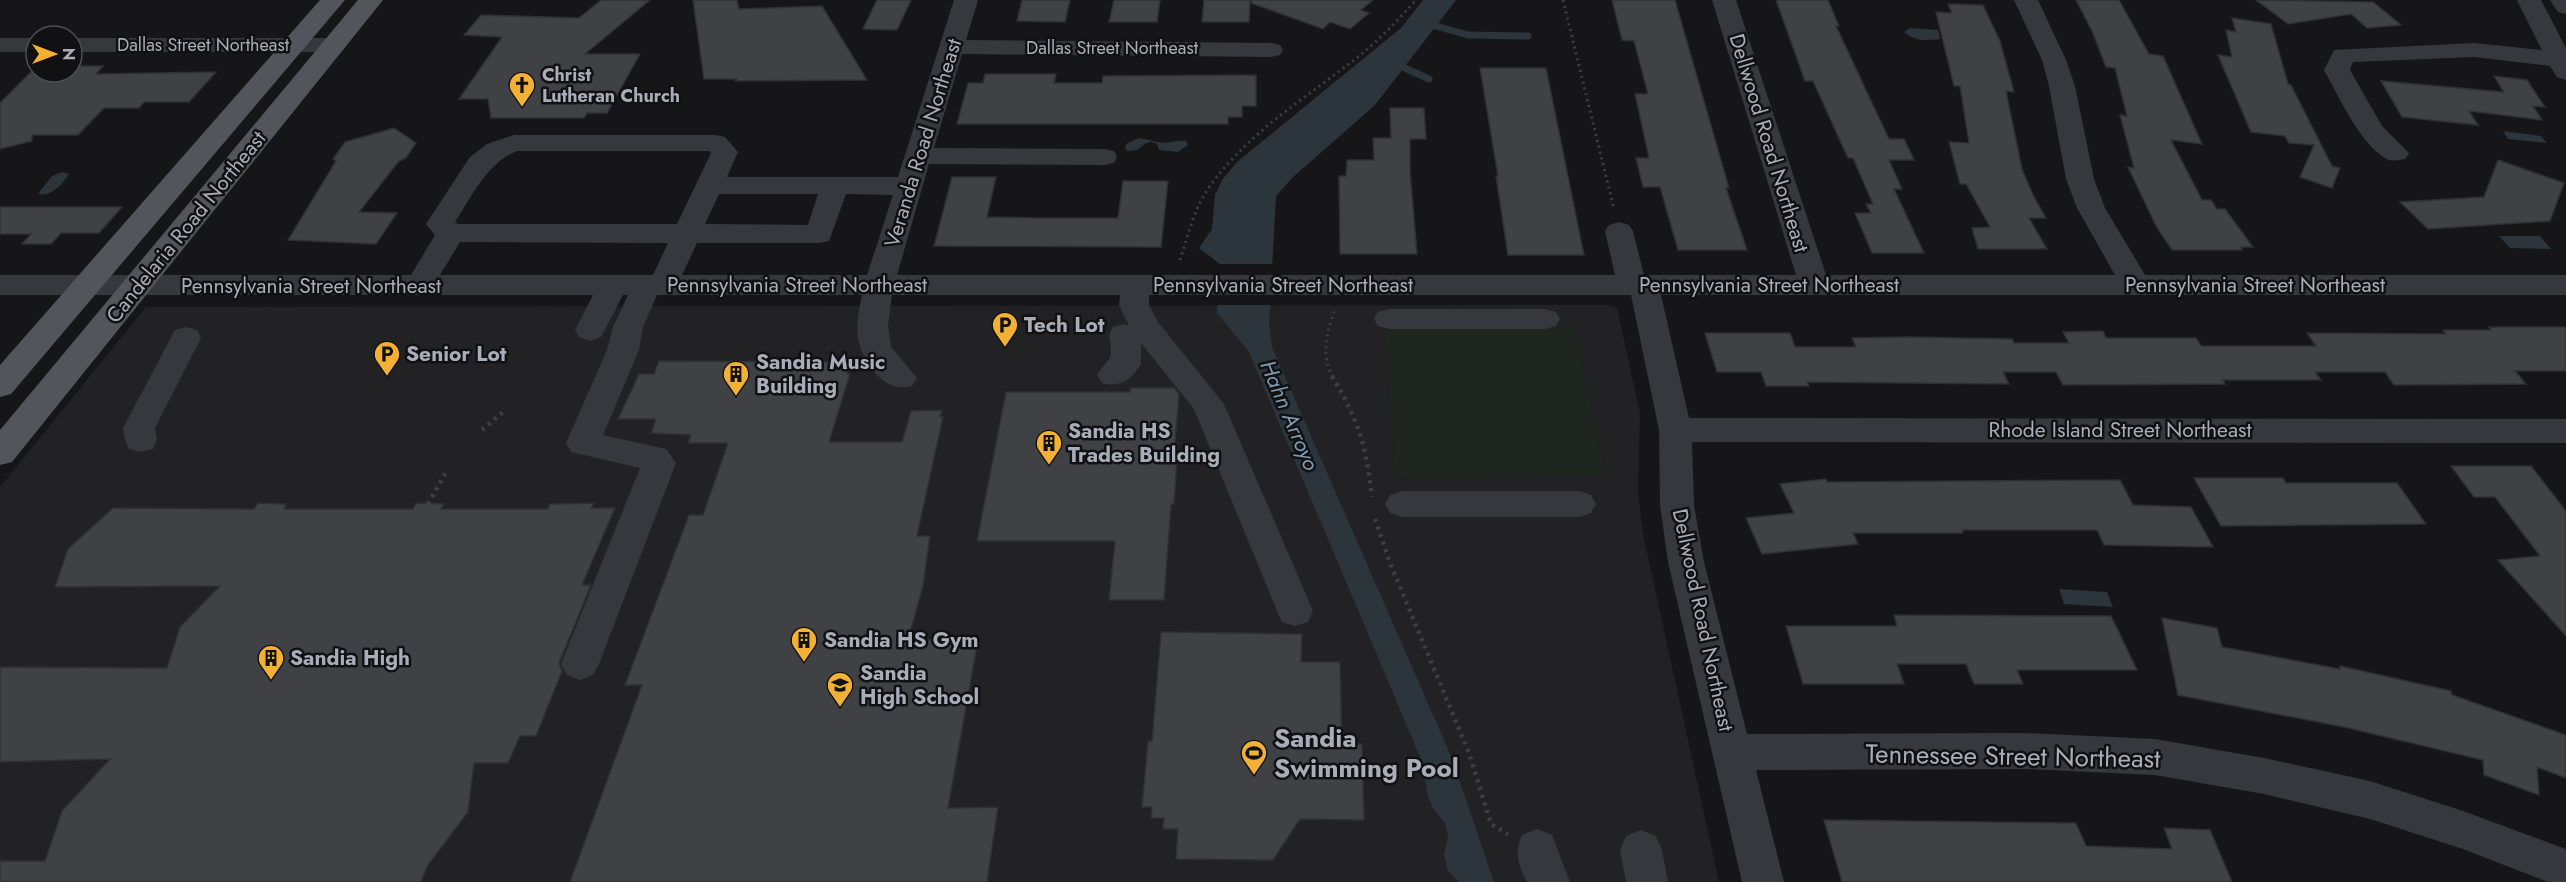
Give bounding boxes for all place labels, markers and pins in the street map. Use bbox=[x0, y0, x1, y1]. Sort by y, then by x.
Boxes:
place label: Christ Lutheran Church bbox=[542, 62, 680, 109]
church icon: Christ Lutheran Church bbox=[507, 70, 537, 108]
parking icon: Tech Lot bbox=[990, 310, 1020, 348]
place label: Tech Lot bbox=[1024, 310, 1105, 340]
parking icon: Senior Lot bbox=[372, 339, 402, 377]
place label: Senior Lot bbox=[406, 339, 507, 369]
place label: Sandia Music Building bbox=[756, 347, 885, 401]
building icon: Sandia Music Building bbox=[721, 359, 751, 397]
place label: Sandia HS Trades Building bbox=[1068, 416, 1220, 470]
building icon: Sandia HS Trades Building bbox=[1034, 428, 1064, 466]
building icon: Sandia HS Gym bbox=[789, 625, 819, 663]
place label: Sandia HS Gym bbox=[824, 625, 978, 655]
building icon: Sandia High bbox=[256, 643, 286, 681]
place label: Sandia High bbox=[290, 643, 410, 673]
place label: Sandia High School bbox=[860, 658, 979, 712]
school or university icon: Sandia High School bbox=[825, 670, 855, 708]
place label: Sandia Swimming Pool bbox=[1274, 719, 1459, 787]
sports icon: Sandia Swimming Pool bbox=[1239, 738, 1269, 776]

